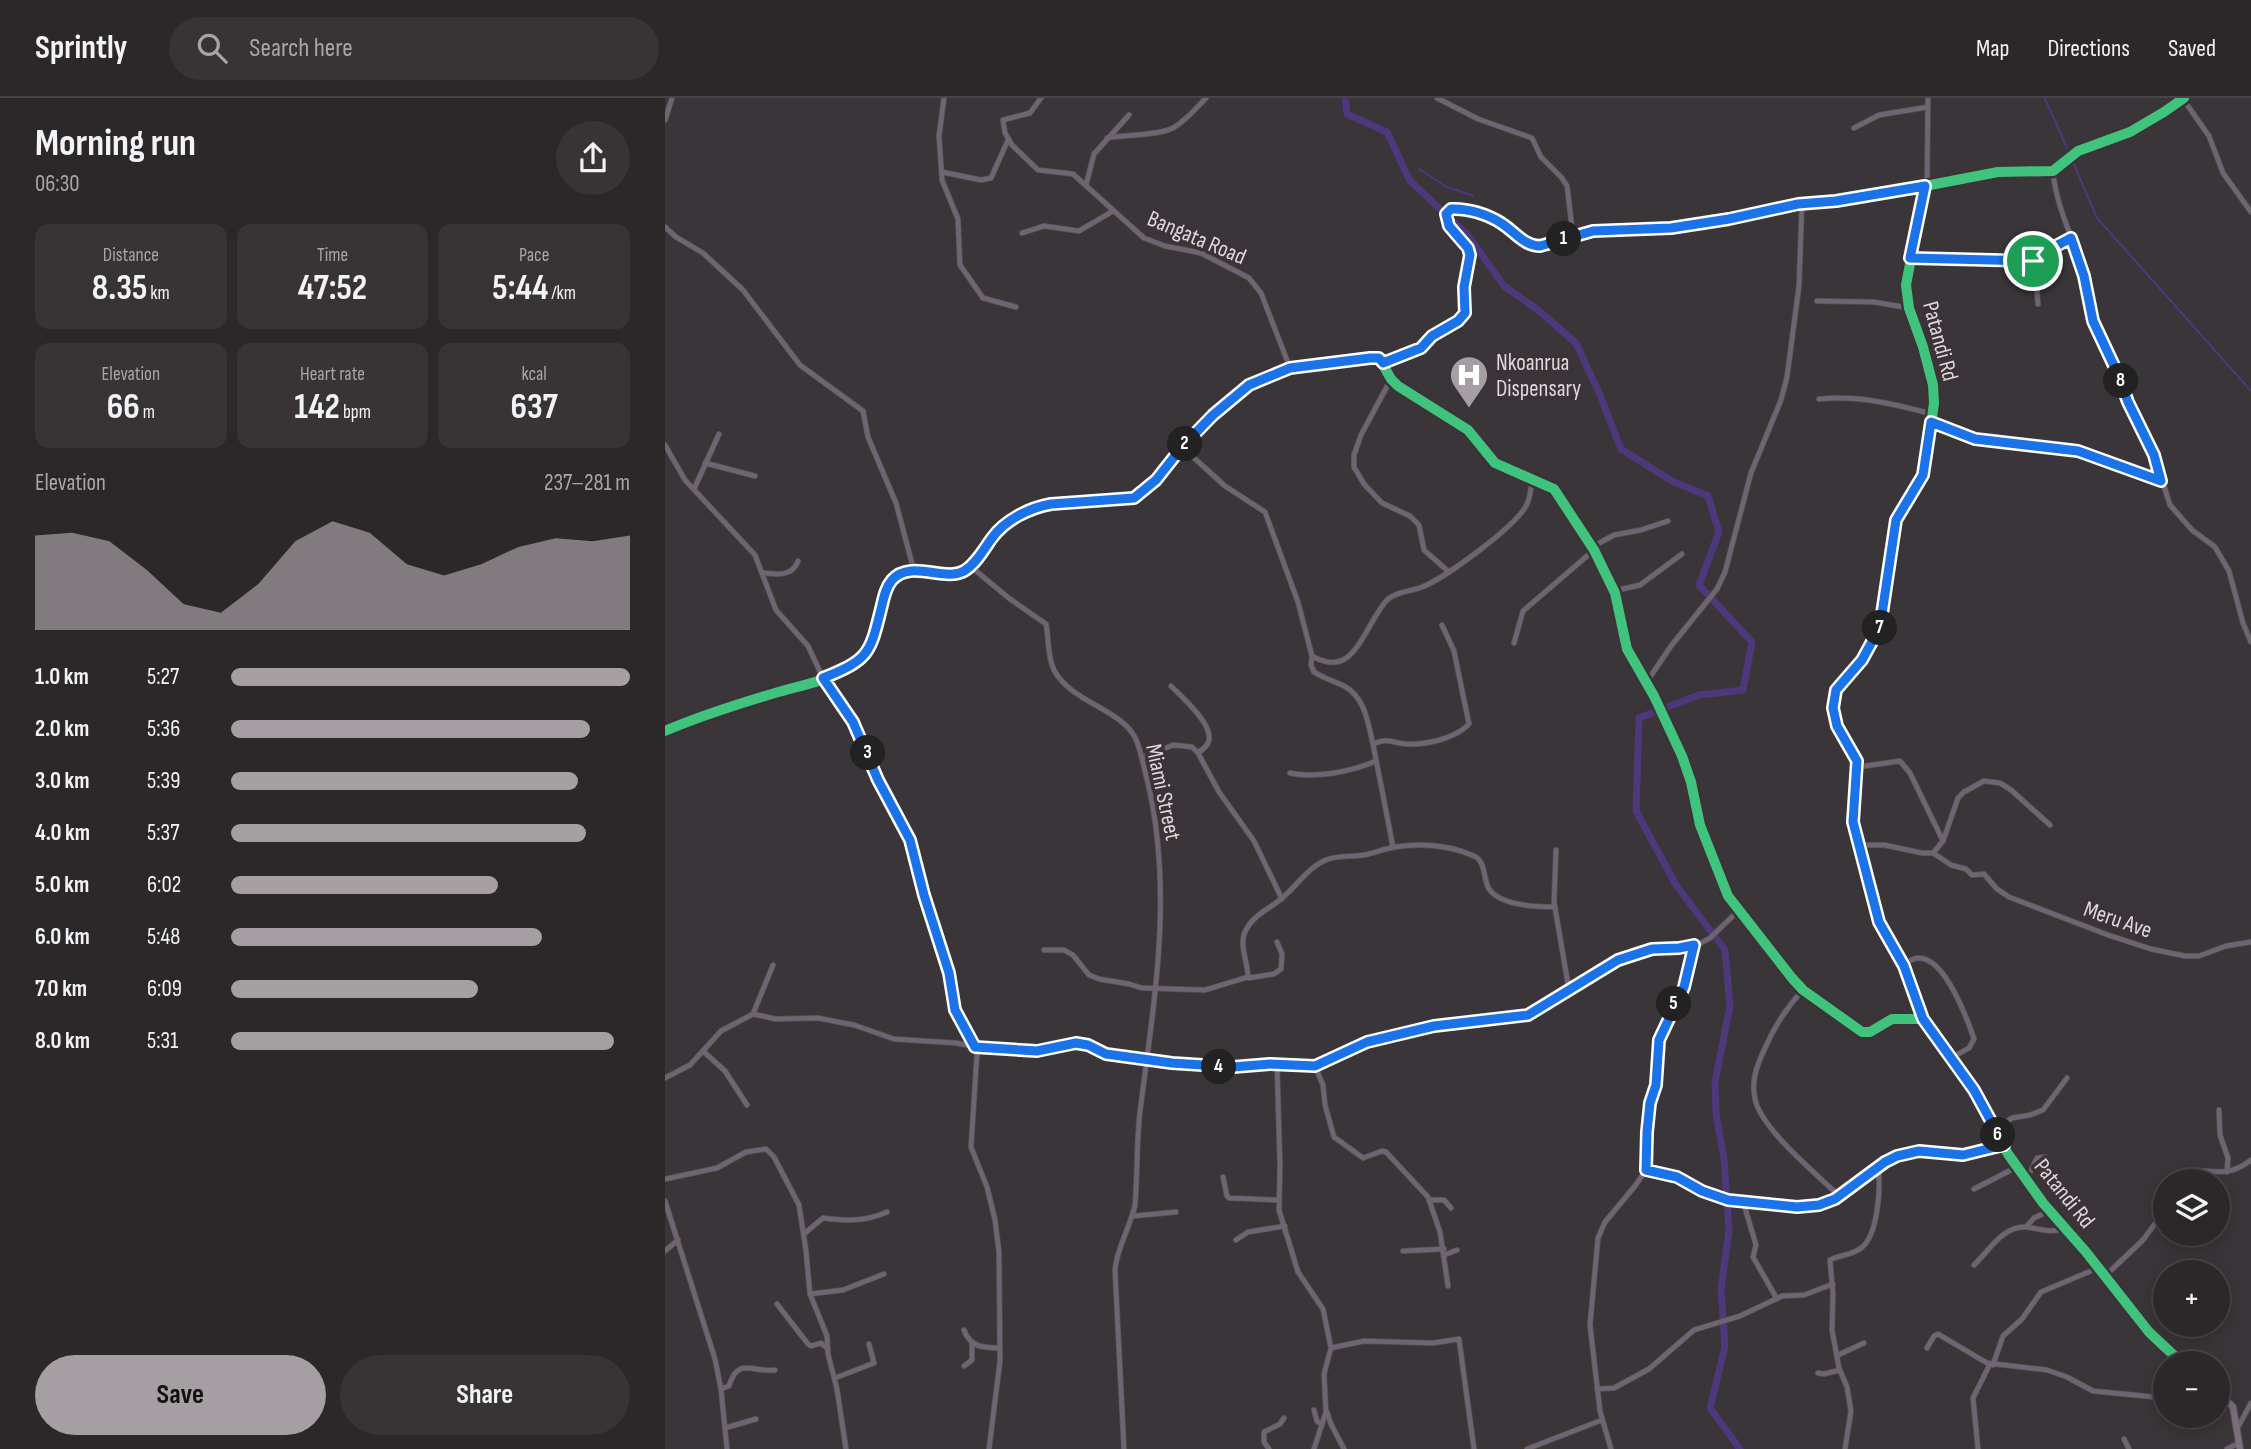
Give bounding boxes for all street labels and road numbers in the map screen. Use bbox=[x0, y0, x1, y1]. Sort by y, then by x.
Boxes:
street label: Bangata Road bbox=[1143, 205, 1250, 271]
street label: Patandi Rd bbox=[1916, 298, 1964, 384]
street label: Miami Street bbox=[1139, 741, 1187, 843]
street label: Meru Ave bbox=[2080, 895, 2155, 945]
street label: Patandi Rd bbox=[2028, 1153, 2101, 1234]

